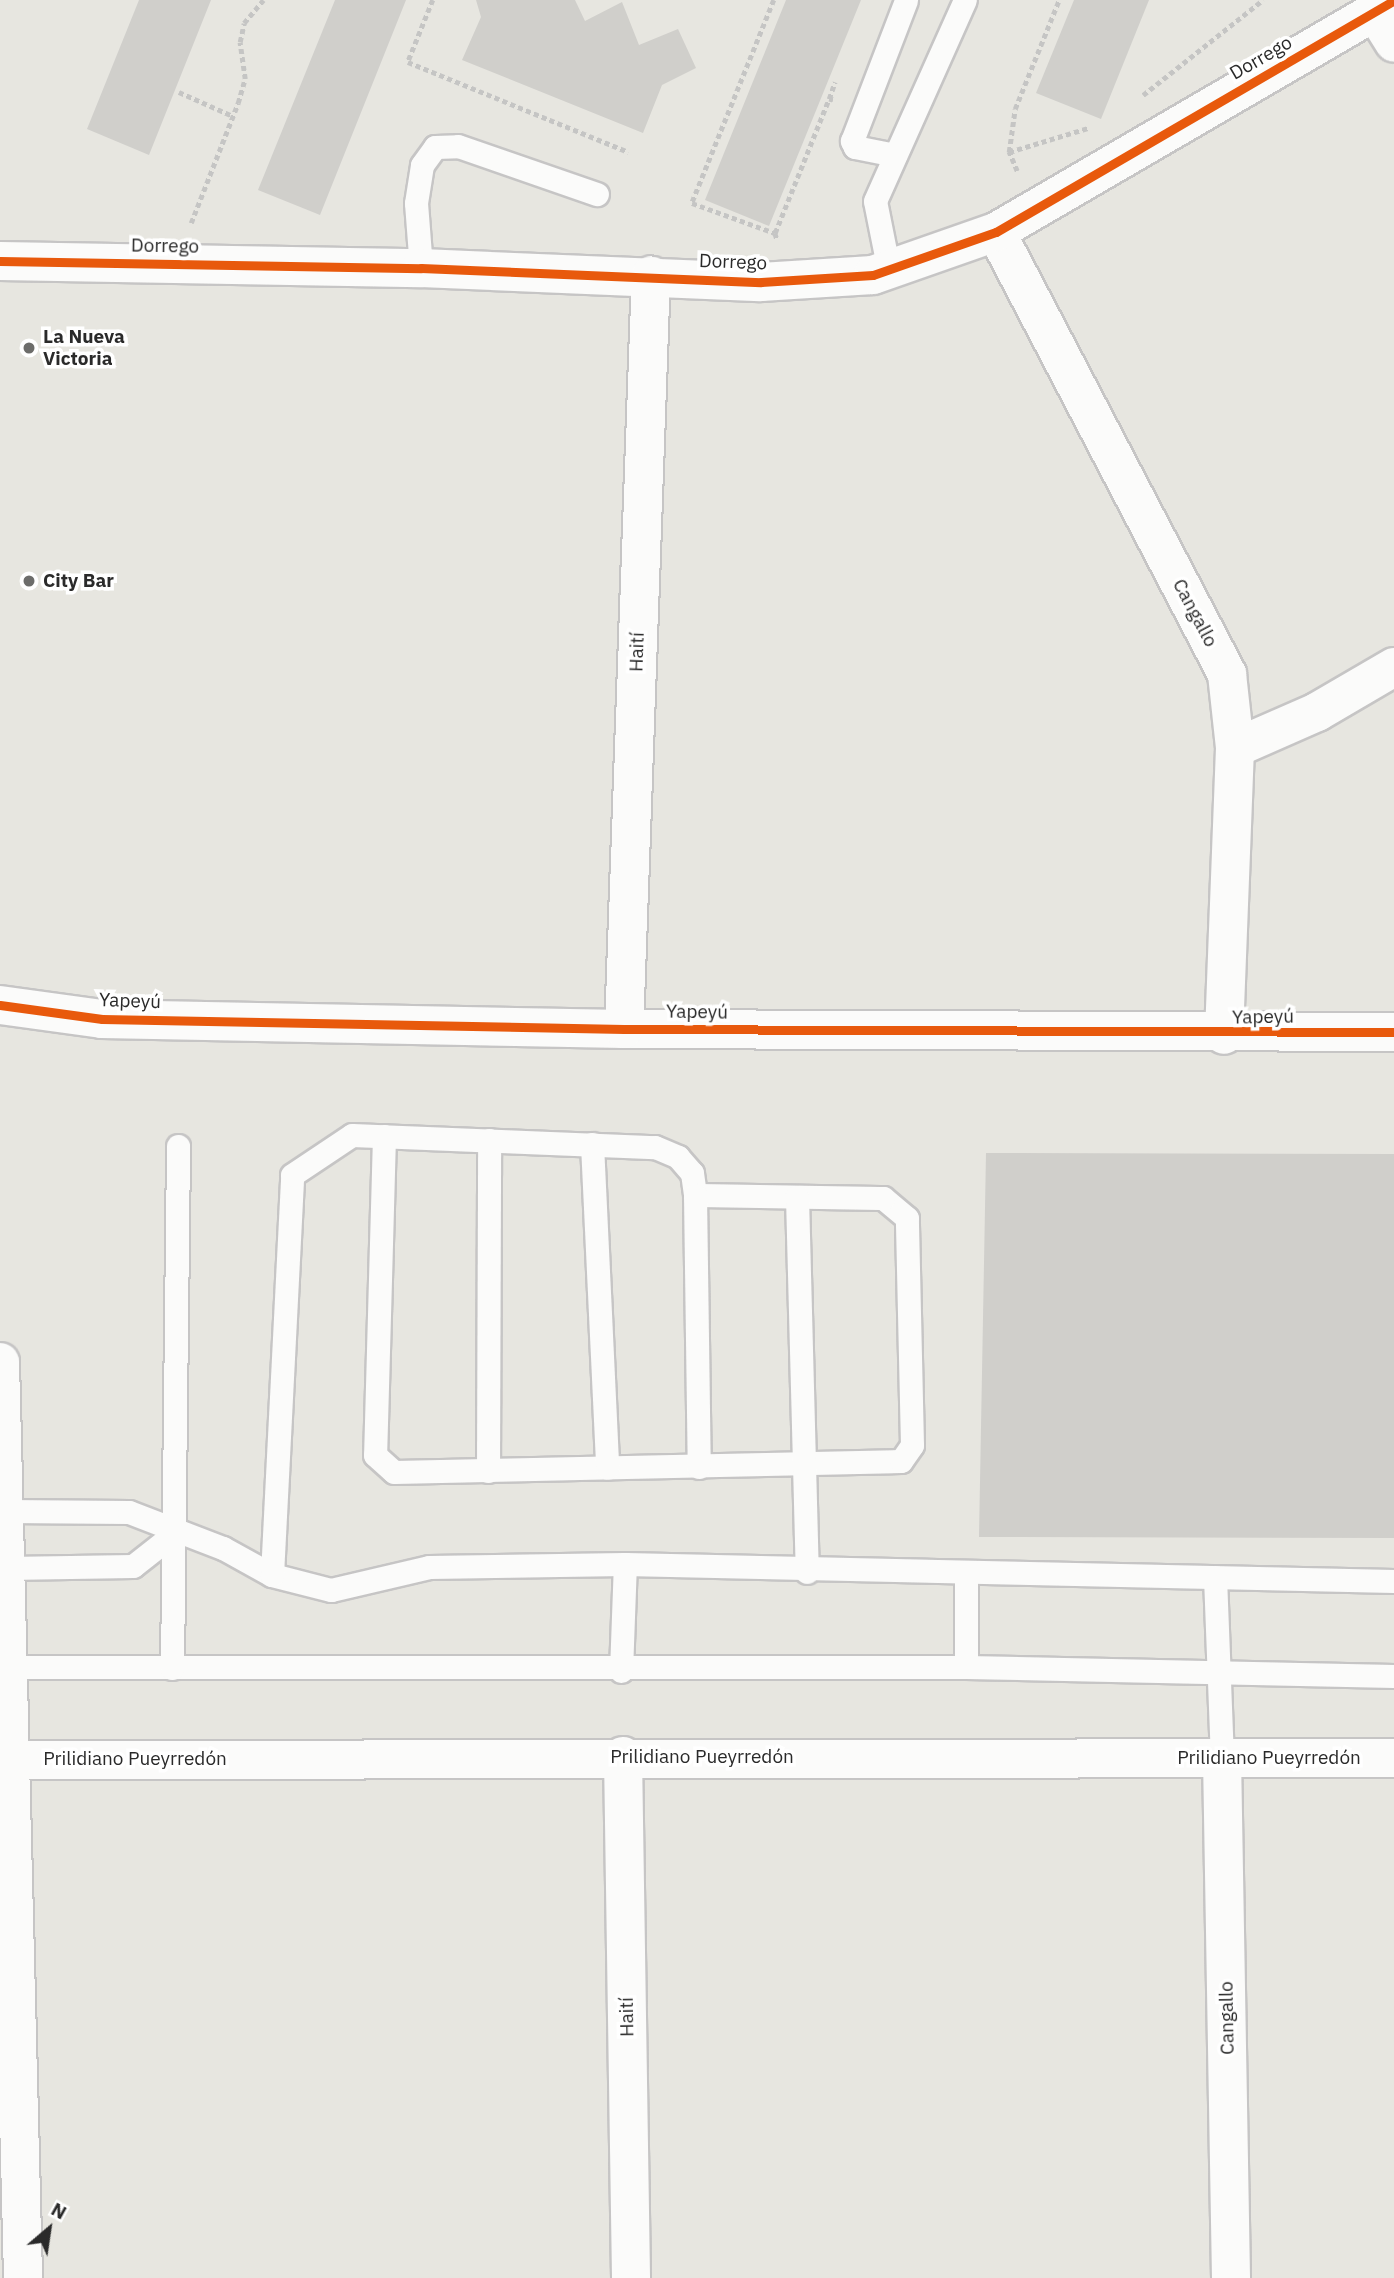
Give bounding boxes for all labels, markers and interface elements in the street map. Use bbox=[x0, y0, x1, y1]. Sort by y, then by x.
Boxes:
street label: Dorrego bbox=[1226, 31, 1296, 85]
street label: Dorrego bbox=[131, 234, 199, 258]
street label: Dorrego bbox=[699, 249, 767, 275]
place label: La Nueva Victoria bbox=[43, 326, 125, 370]
marker: La Nueva Victoria bbox=[21, 340, 37, 356]
place label: City Bar bbox=[43, 570, 114, 592]
marker: City Bar bbox=[21, 573, 37, 589]
street label: Cangallo bbox=[1168, 575, 1222, 651]
street label: Haití bbox=[625, 632, 649, 672]
street label: Yapeyú bbox=[99, 989, 161, 1013]
street label: Yapeyú bbox=[666, 1000, 728, 1024]
street label: Yapeyú bbox=[1232, 1005, 1294, 1029]
street label: Prilidiano Pueyrredón bbox=[610, 1746, 794, 1768]
street label: Prilidiano Pueyrredón bbox=[1177, 1747, 1361, 1769]
street label: Prilidiano Pueyrredón bbox=[43, 1748, 227, 1770]
street label: Cangallo bbox=[1215, 1981, 1239, 2055]
street label: Haití bbox=[615, 1997, 639, 2037]
north arrow bbox=[14, 2194, 84, 2264]
text: N bbox=[47, 2197, 71, 2224]

